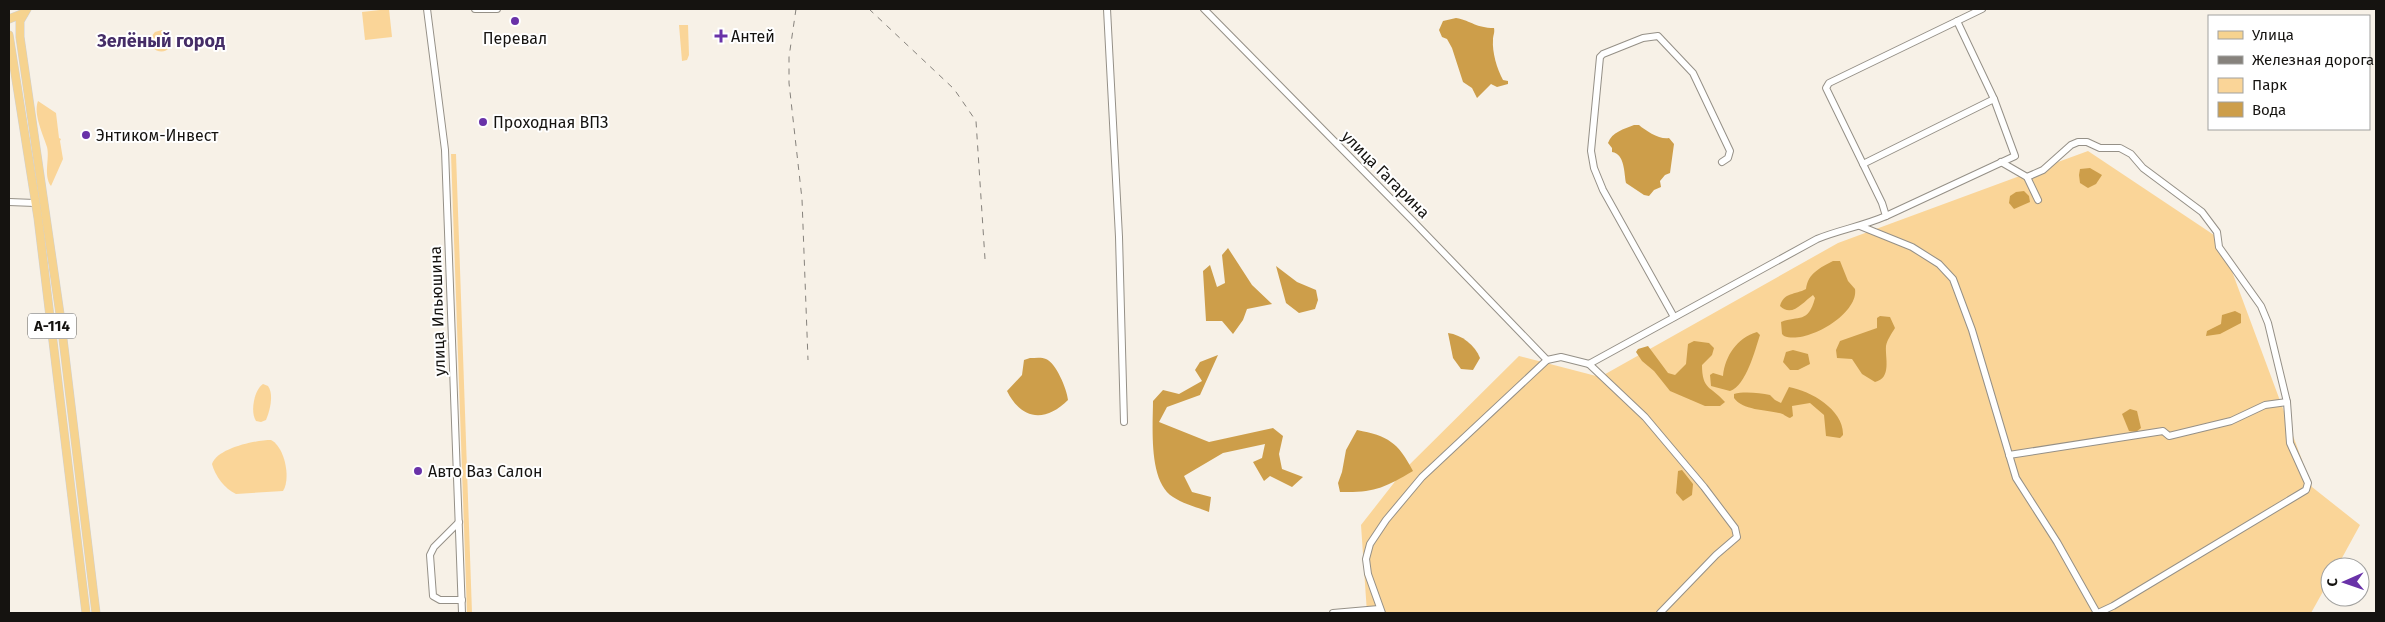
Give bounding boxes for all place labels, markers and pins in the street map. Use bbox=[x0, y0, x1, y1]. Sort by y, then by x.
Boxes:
marker: Перевал bbox=[509, 15, 521, 27]
place label: Антей bbox=[731, 27, 775, 46]
place label: Перевал bbox=[483, 29, 547, 48]
marker: Антей bbox=[715, 30, 727, 42]
place label: Проходная ВПЗ bbox=[493, 113, 608, 132]
marker: Проходная ВПЗ bbox=[477, 116, 489, 128]
place label: Энтиком-Инвест bbox=[96, 126, 219, 145]
marker: Энтиком-Инвест bbox=[80, 129, 92, 141]
place label: Авто Ваз Салон bbox=[428, 462, 543, 481]
marker: Авто Ваз Салон bbox=[412, 465, 424, 477]

